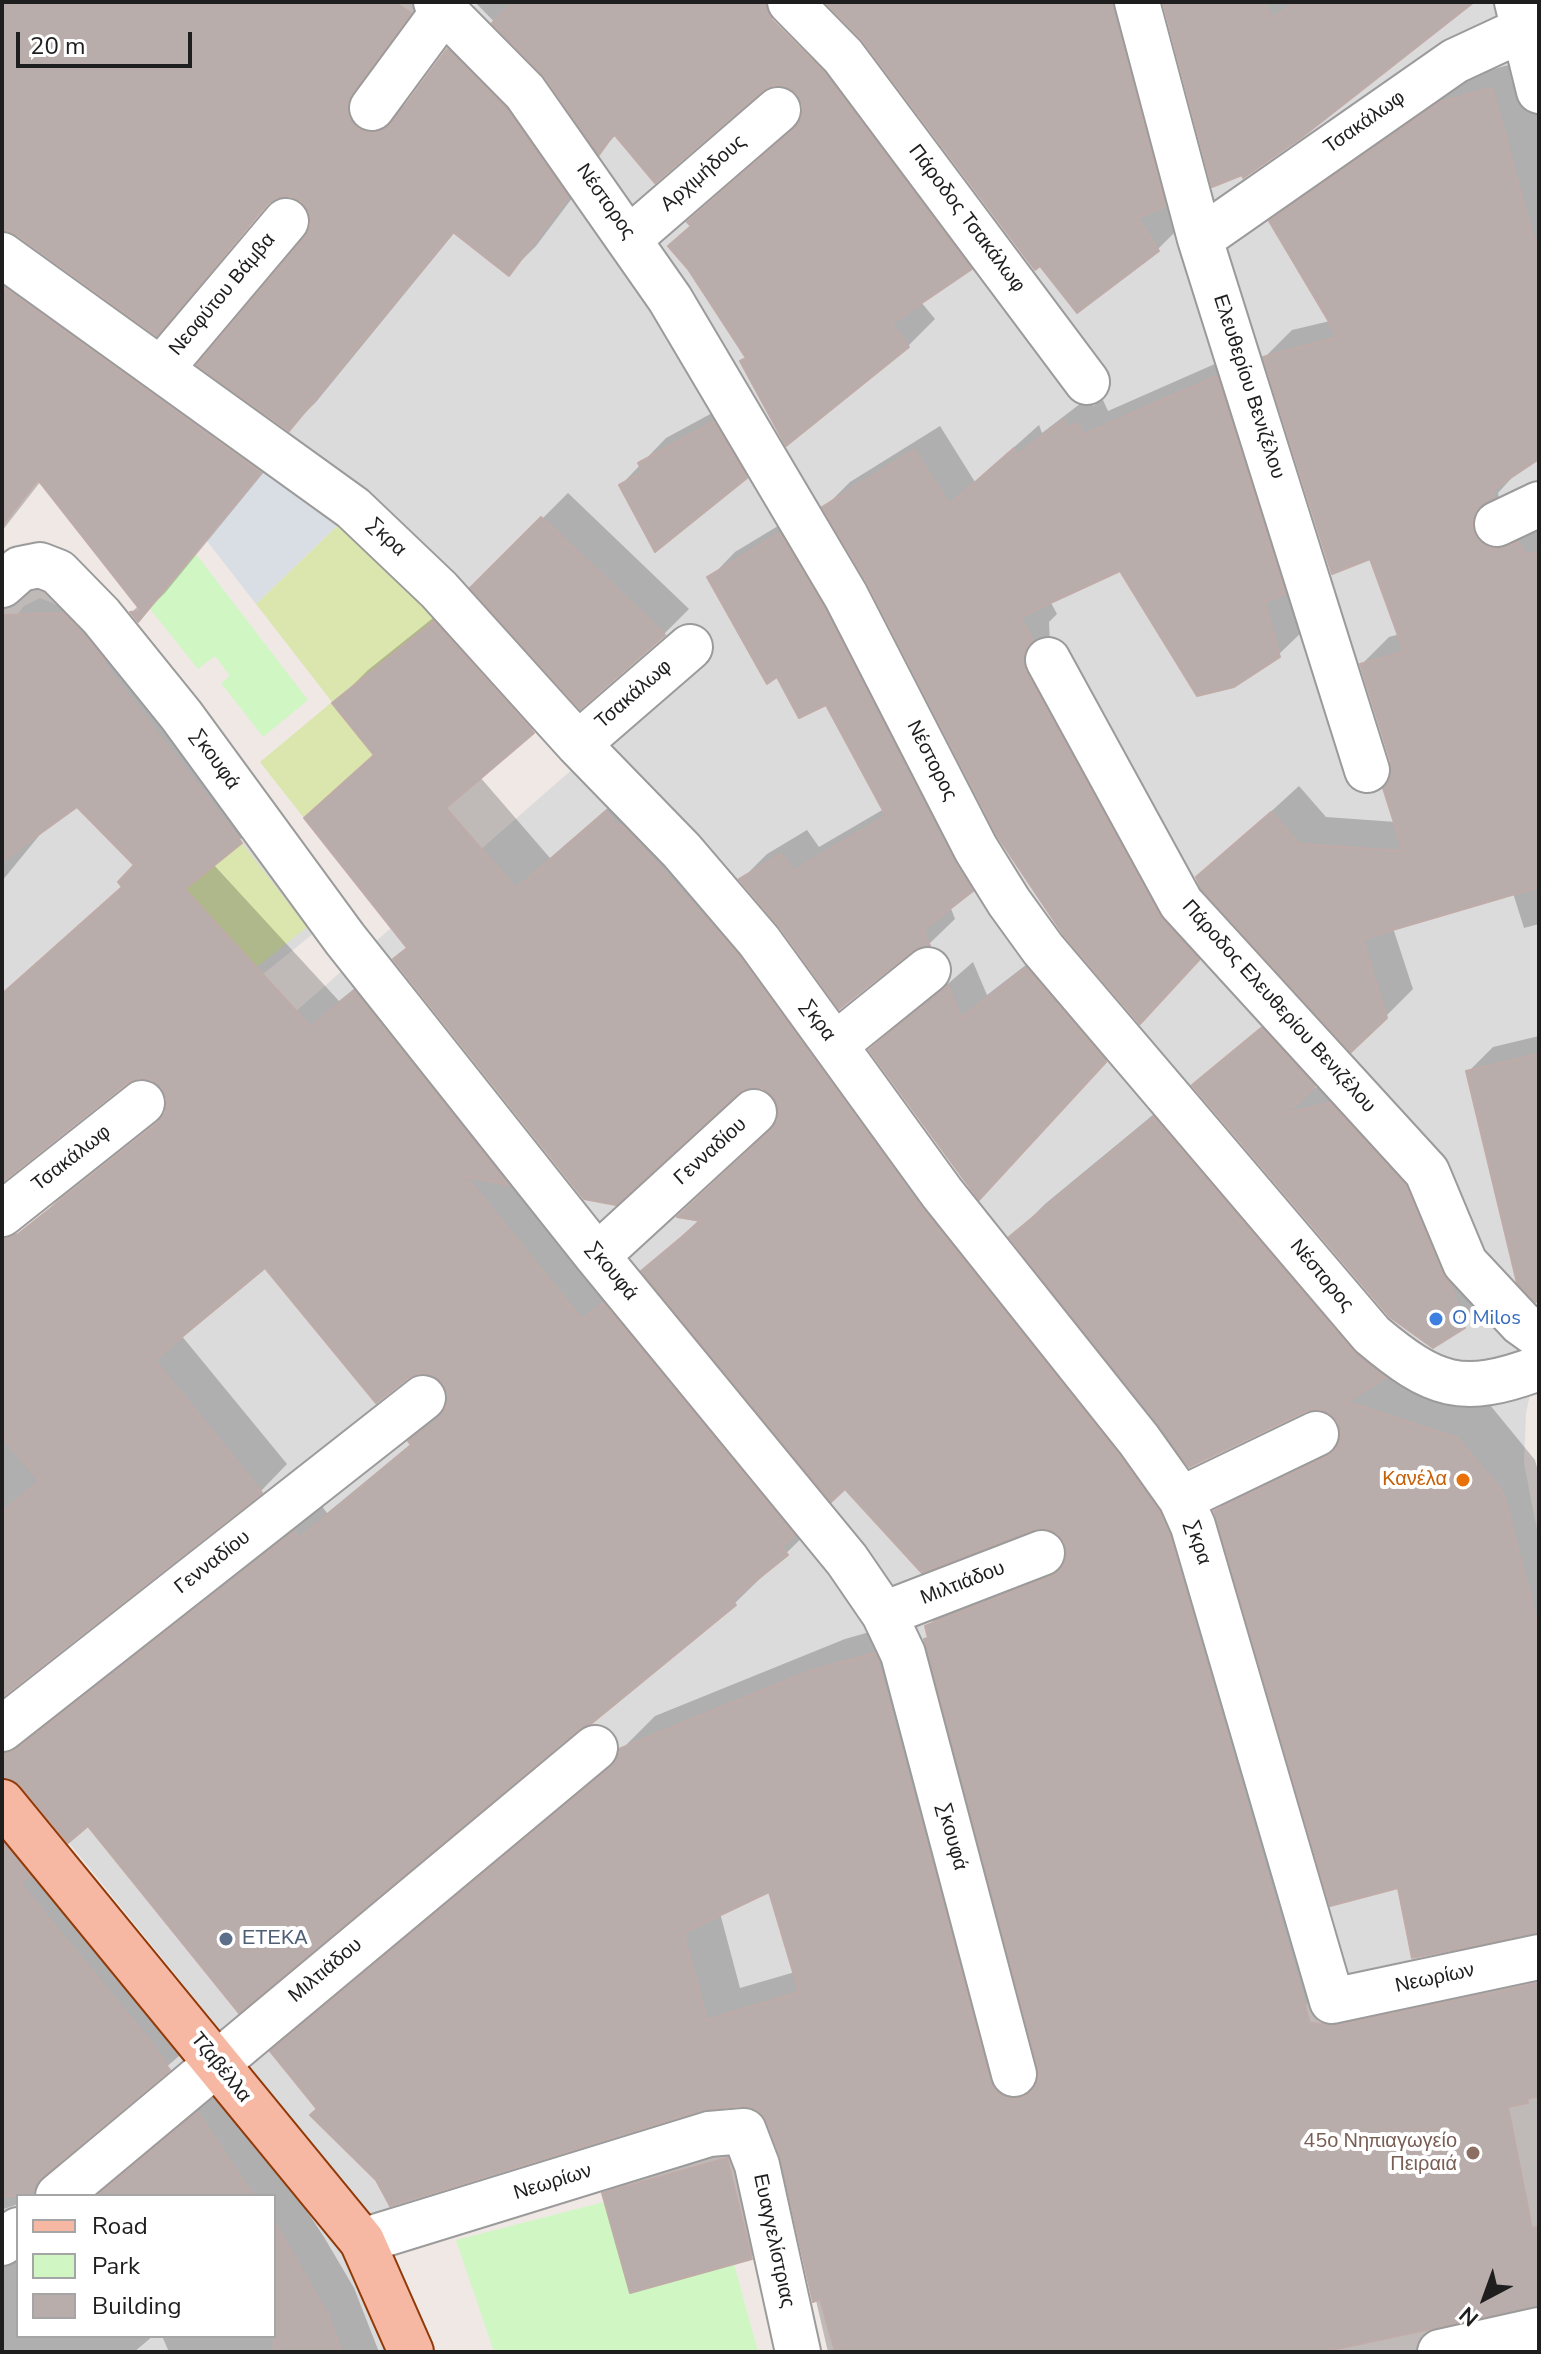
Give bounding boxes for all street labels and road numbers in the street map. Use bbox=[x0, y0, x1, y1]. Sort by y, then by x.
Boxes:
street label: Τσακάλωφ bbox=[1320, 86, 1410, 160]
street label: Αρχιμήδους bbox=[657, 131, 751, 217]
street label: Πάροδος Τσακάλωφ bbox=[903, 140, 1029, 298]
street label: Νέστορος bbox=[570, 160, 640, 244]
street label: Νεοφύτου Βάμβα bbox=[165, 229, 281, 361]
street label: Ελευθερίου Βενιζέλου bbox=[1207, 292, 1289, 482]
street label: Σκρα bbox=[362, 514, 410, 562]
street label: Τσακάλωφ bbox=[591, 655, 677, 735]
street label: Νέστορος bbox=[901, 717, 961, 805]
street label: Σκουφά bbox=[184, 725, 244, 795]
street label: Πάροδος Ελευθερίου Βενιζέλου bbox=[1176, 896, 1380, 1118]
street label: Σκρα bbox=[794, 996, 840, 1046]
street label: Γενναδίου bbox=[670, 1113, 752, 1191]
street label: Τσακάλωφ bbox=[28, 1121, 116, 1197]
street label: Νέστορος bbox=[1284, 1235, 1358, 1317]
street label: Σκουφά bbox=[580, 1238, 642, 1306]
street label: Σκρα bbox=[1179, 1518, 1215, 1568]
street label: Γενναδίου bbox=[170, 1526, 256, 1600]
street label: Μιλτιάδου bbox=[918, 1557, 1008, 1611]
street label: Σκουφά bbox=[931, 1801, 971, 1873]
street label: Μιλτιάδου bbox=[285, 1933, 367, 2009]
street label: Νεωρίων bbox=[1393, 1959, 1477, 1999]
street label: Τζαβέλλα bbox=[185, 2028, 255, 2108]
street label: Νεωρίων bbox=[511, 2160, 595, 2206]
street label: Ευαγγελίστριας bbox=[747, 2172, 799, 2310]

